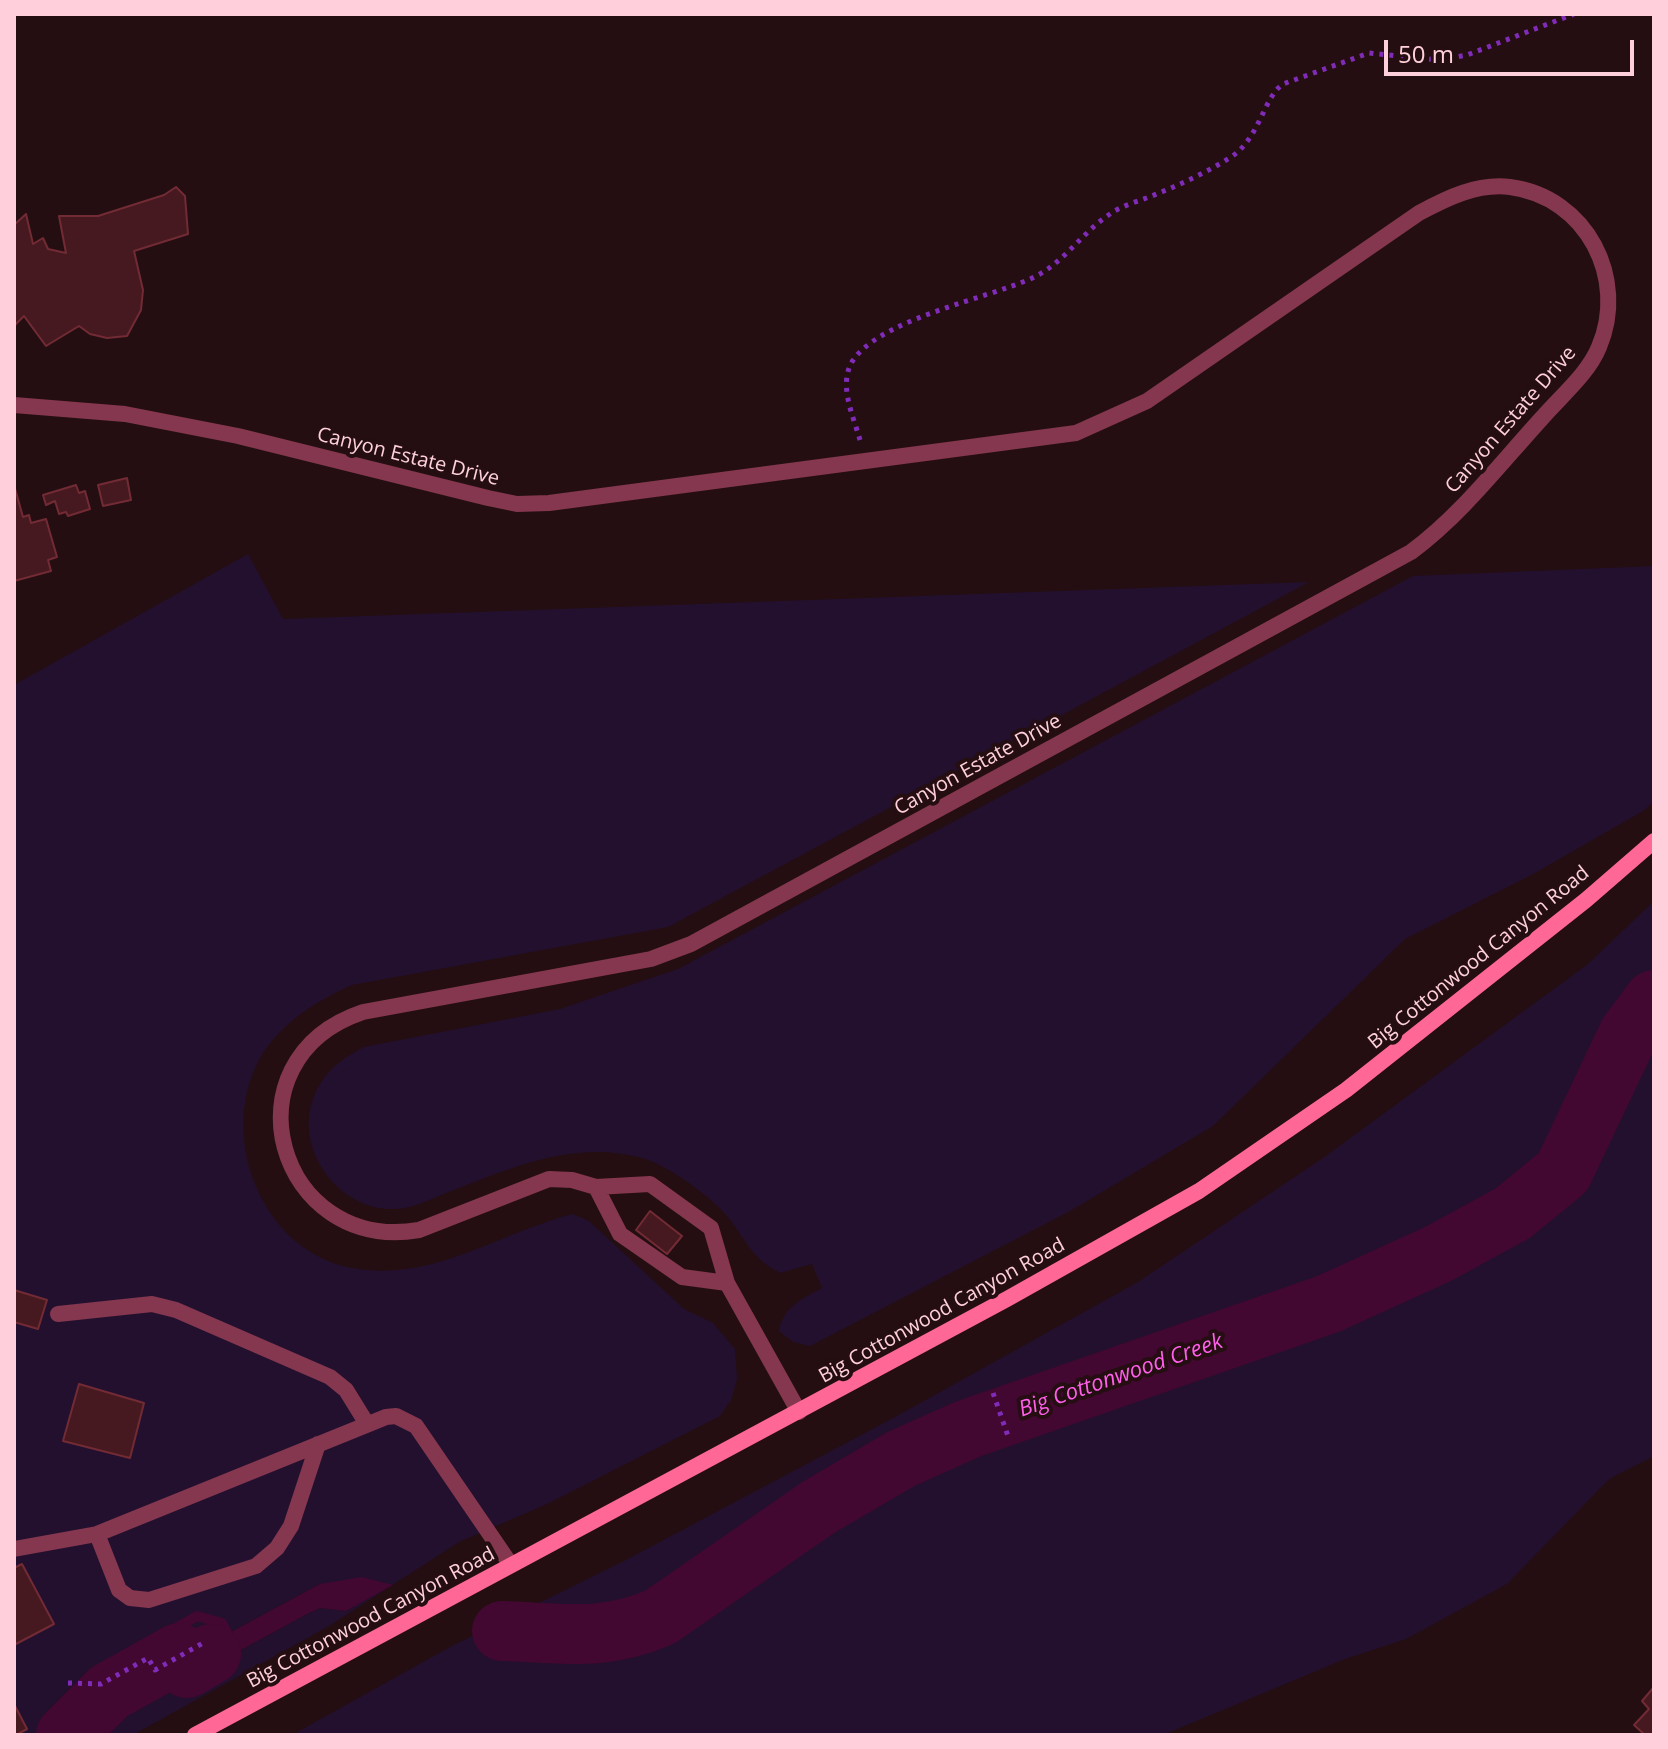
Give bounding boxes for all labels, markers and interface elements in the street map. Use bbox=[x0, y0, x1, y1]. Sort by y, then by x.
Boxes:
scale bar bbox=[1388, 24, 1638, 74]
text: 50 m bbox=[1398, 37, 1454, 70]
street label: Canyon Estate Drive bbox=[1441, 342, 1581, 498]
street label: Canyon Estate Drive bbox=[314, 423, 502, 491]
street label: Canyon Estate Drive bbox=[890, 709, 1066, 821]
street label: Big Cottonwood Canyon Road bbox=[1364, 861, 1594, 1055]
street label: Big Cottonwood Canyon Road bbox=[815, 1233, 1069, 1389]
water label: Big Cottonwood Creek bbox=[1016, 1329, 1226, 1423]
street label: Big Cottonwood Canyon Road bbox=[243, 1542, 499, 1694]

